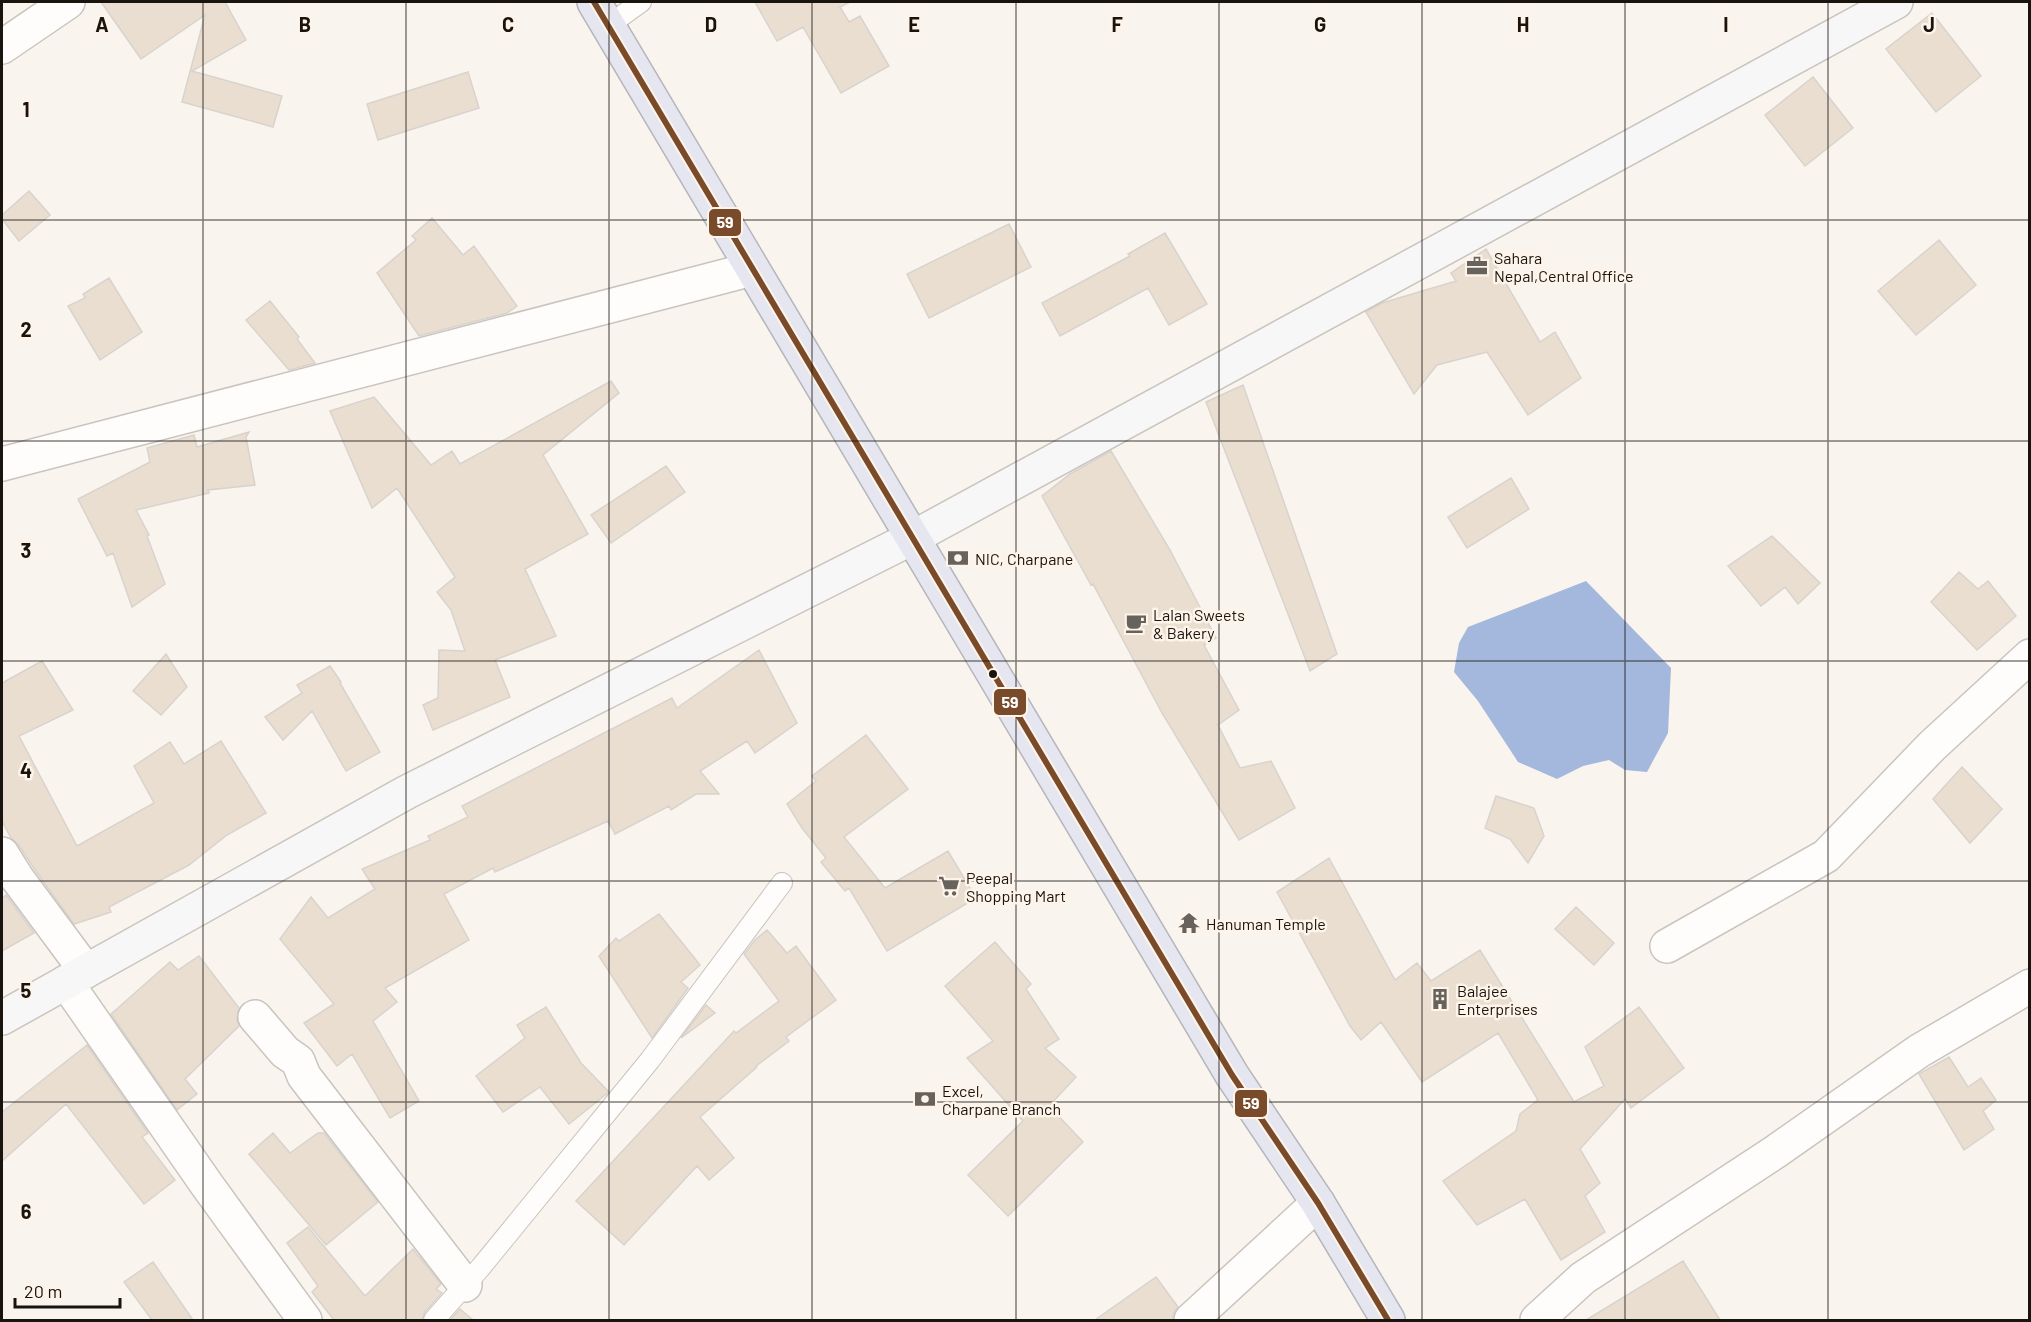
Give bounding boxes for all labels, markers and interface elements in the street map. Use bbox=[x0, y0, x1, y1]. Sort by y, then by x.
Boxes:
text: A bbox=[95, 12, 109, 36]
text: B bbox=[299, 12, 311, 36]
text: C bbox=[502, 12, 514, 36]
text: D bbox=[705, 12, 717, 36]
text: E bbox=[908, 12, 920, 36]
text: F bbox=[1111, 12, 1123, 36]
text: G bbox=[1314, 12, 1326, 36]
text: H bbox=[1517, 12, 1529, 36]
text: I bbox=[1723, 12, 1729, 36]
text: J bbox=[1923, 12, 1935, 36]
text: 1 bbox=[22, 97, 30, 121]
line badge: 59 bbox=[708, 208, 742, 237]
text: 59 bbox=[716, 212, 734, 231]
place label: Sahara Nepal,Central Office bbox=[1494, 248, 1634, 285]
office icon: Sahara Nepal,Central Office bbox=[1465, 254, 1489, 278]
text: 2 bbox=[20, 317, 32, 341]
text: 3 bbox=[21, 538, 31, 562]
bank icon: NIC, Charpane bbox=[946, 546, 970, 570]
place label: NIC, Charpane bbox=[975, 549, 1073, 568]
place label: Lalan Sweets & Bakery bbox=[1153, 605, 1245, 642]
cafe icon: Lalan Sweets & Bakery bbox=[1124, 611, 1148, 635]
unlabelled marker bbox=[987, 668, 999, 680]
line badge: 59 bbox=[993, 688, 1027, 716]
text: 59 bbox=[1001, 692, 1019, 711]
text: 4 bbox=[20, 758, 32, 782]
place label: Peepal Shopping Mart bbox=[966, 868, 1066, 905]
supermarket icon: Peepal Shopping Mart bbox=[937, 874, 961, 898]
temple icon: Hanuman Temple bbox=[1177, 911, 1201, 935]
place label: Hanuman Temple bbox=[1206, 914, 1326, 933]
text: 5 bbox=[21, 978, 32, 1002]
place label: Balajee Enterprises bbox=[1457, 981, 1538, 1018]
building icon: Balajee Enterprises bbox=[1428, 987, 1452, 1011]
place label: Excel, Charpane Branch bbox=[942, 1081, 1061, 1118]
bank icon: Excel, Charpane Branch bbox=[913, 1087, 937, 1111]
line badge: 59 bbox=[1234, 1089, 1268, 1118]
text: 59 bbox=[1242, 1093, 1260, 1112]
text: 6 bbox=[21, 1199, 32, 1223]
scale bar bbox=[15, 1271, 120, 1309]
text: 20 m bbox=[24, 1280, 62, 1302]

